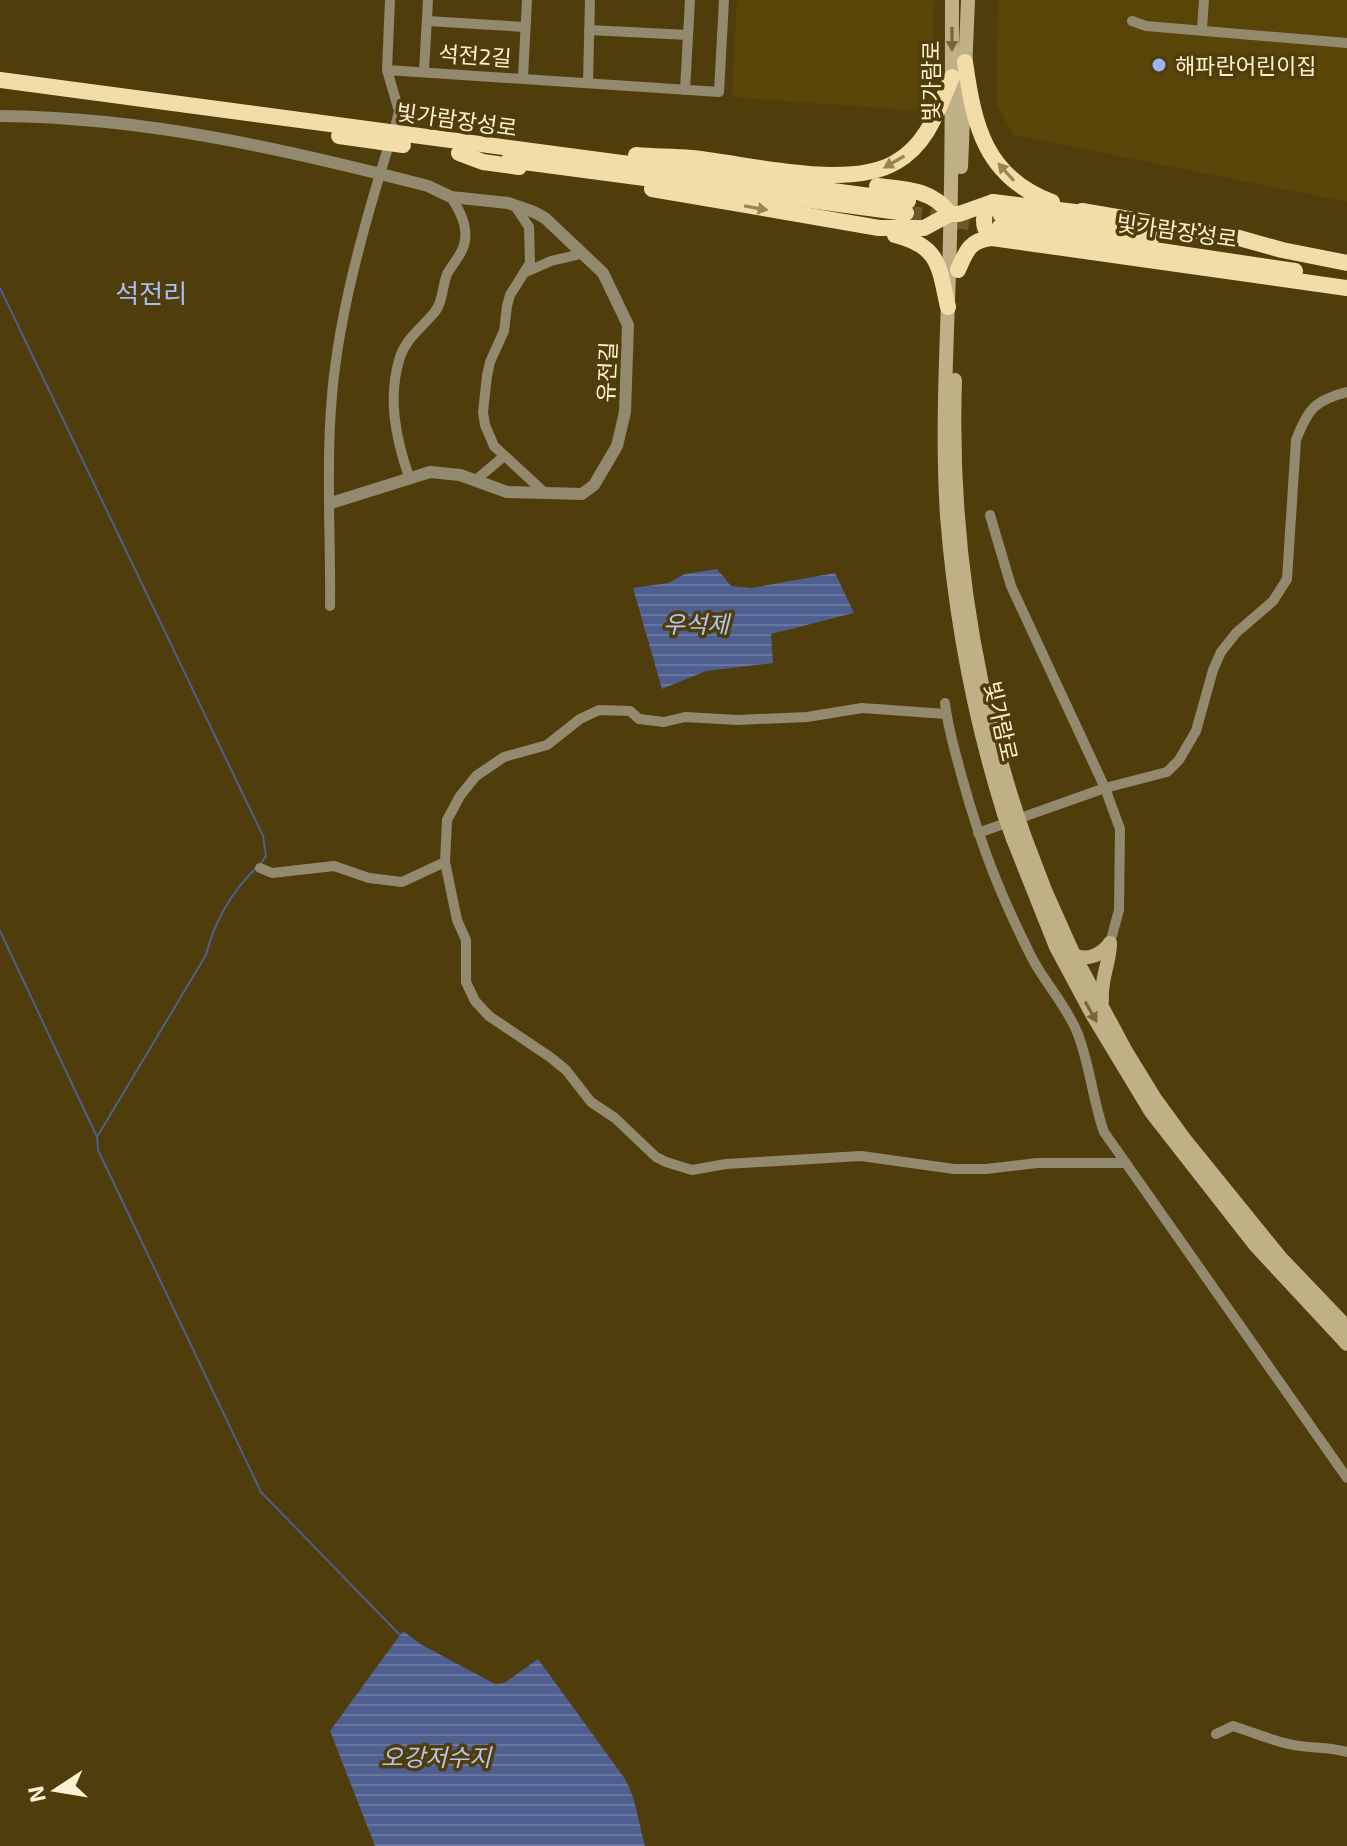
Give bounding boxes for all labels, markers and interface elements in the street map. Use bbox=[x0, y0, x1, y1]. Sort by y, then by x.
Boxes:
one-way arrow bbox=[946, 27, 958, 52]
street label: 석전2길 bbox=[438, 39, 512, 71]
street label: 빛가람로 bbox=[917, 41, 943, 121]
place label: 해파란어린이집 bbox=[1175, 52, 1317, 78]
marker: 해파란어린이집 bbox=[1150, 56, 1168, 74]
street label: 빛가람장성로 bbox=[395, 98, 519, 140]
one-way arrow bbox=[883, 155, 905, 169]
one-way arrow bbox=[998, 162, 1015, 182]
one-way arrow bbox=[744, 202, 769, 214]
street label: 빛가람장성로 bbox=[1115, 209, 1239, 251]
district label: 석전리 bbox=[115, 277, 187, 308]
street label: 유전길 bbox=[591, 341, 621, 403]
water label: 우석제 bbox=[663, 609, 732, 638]
street label: 빛가람로 bbox=[980, 679, 1024, 763]
one-way arrow bbox=[1084, 1001, 1098, 1023]
water label: 오강저수지 bbox=[381, 1742, 493, 1771]
north arrow bbox=[16, 1750, 96, 1830]
text: N bbox=[21, 1784, 50, 1805]

